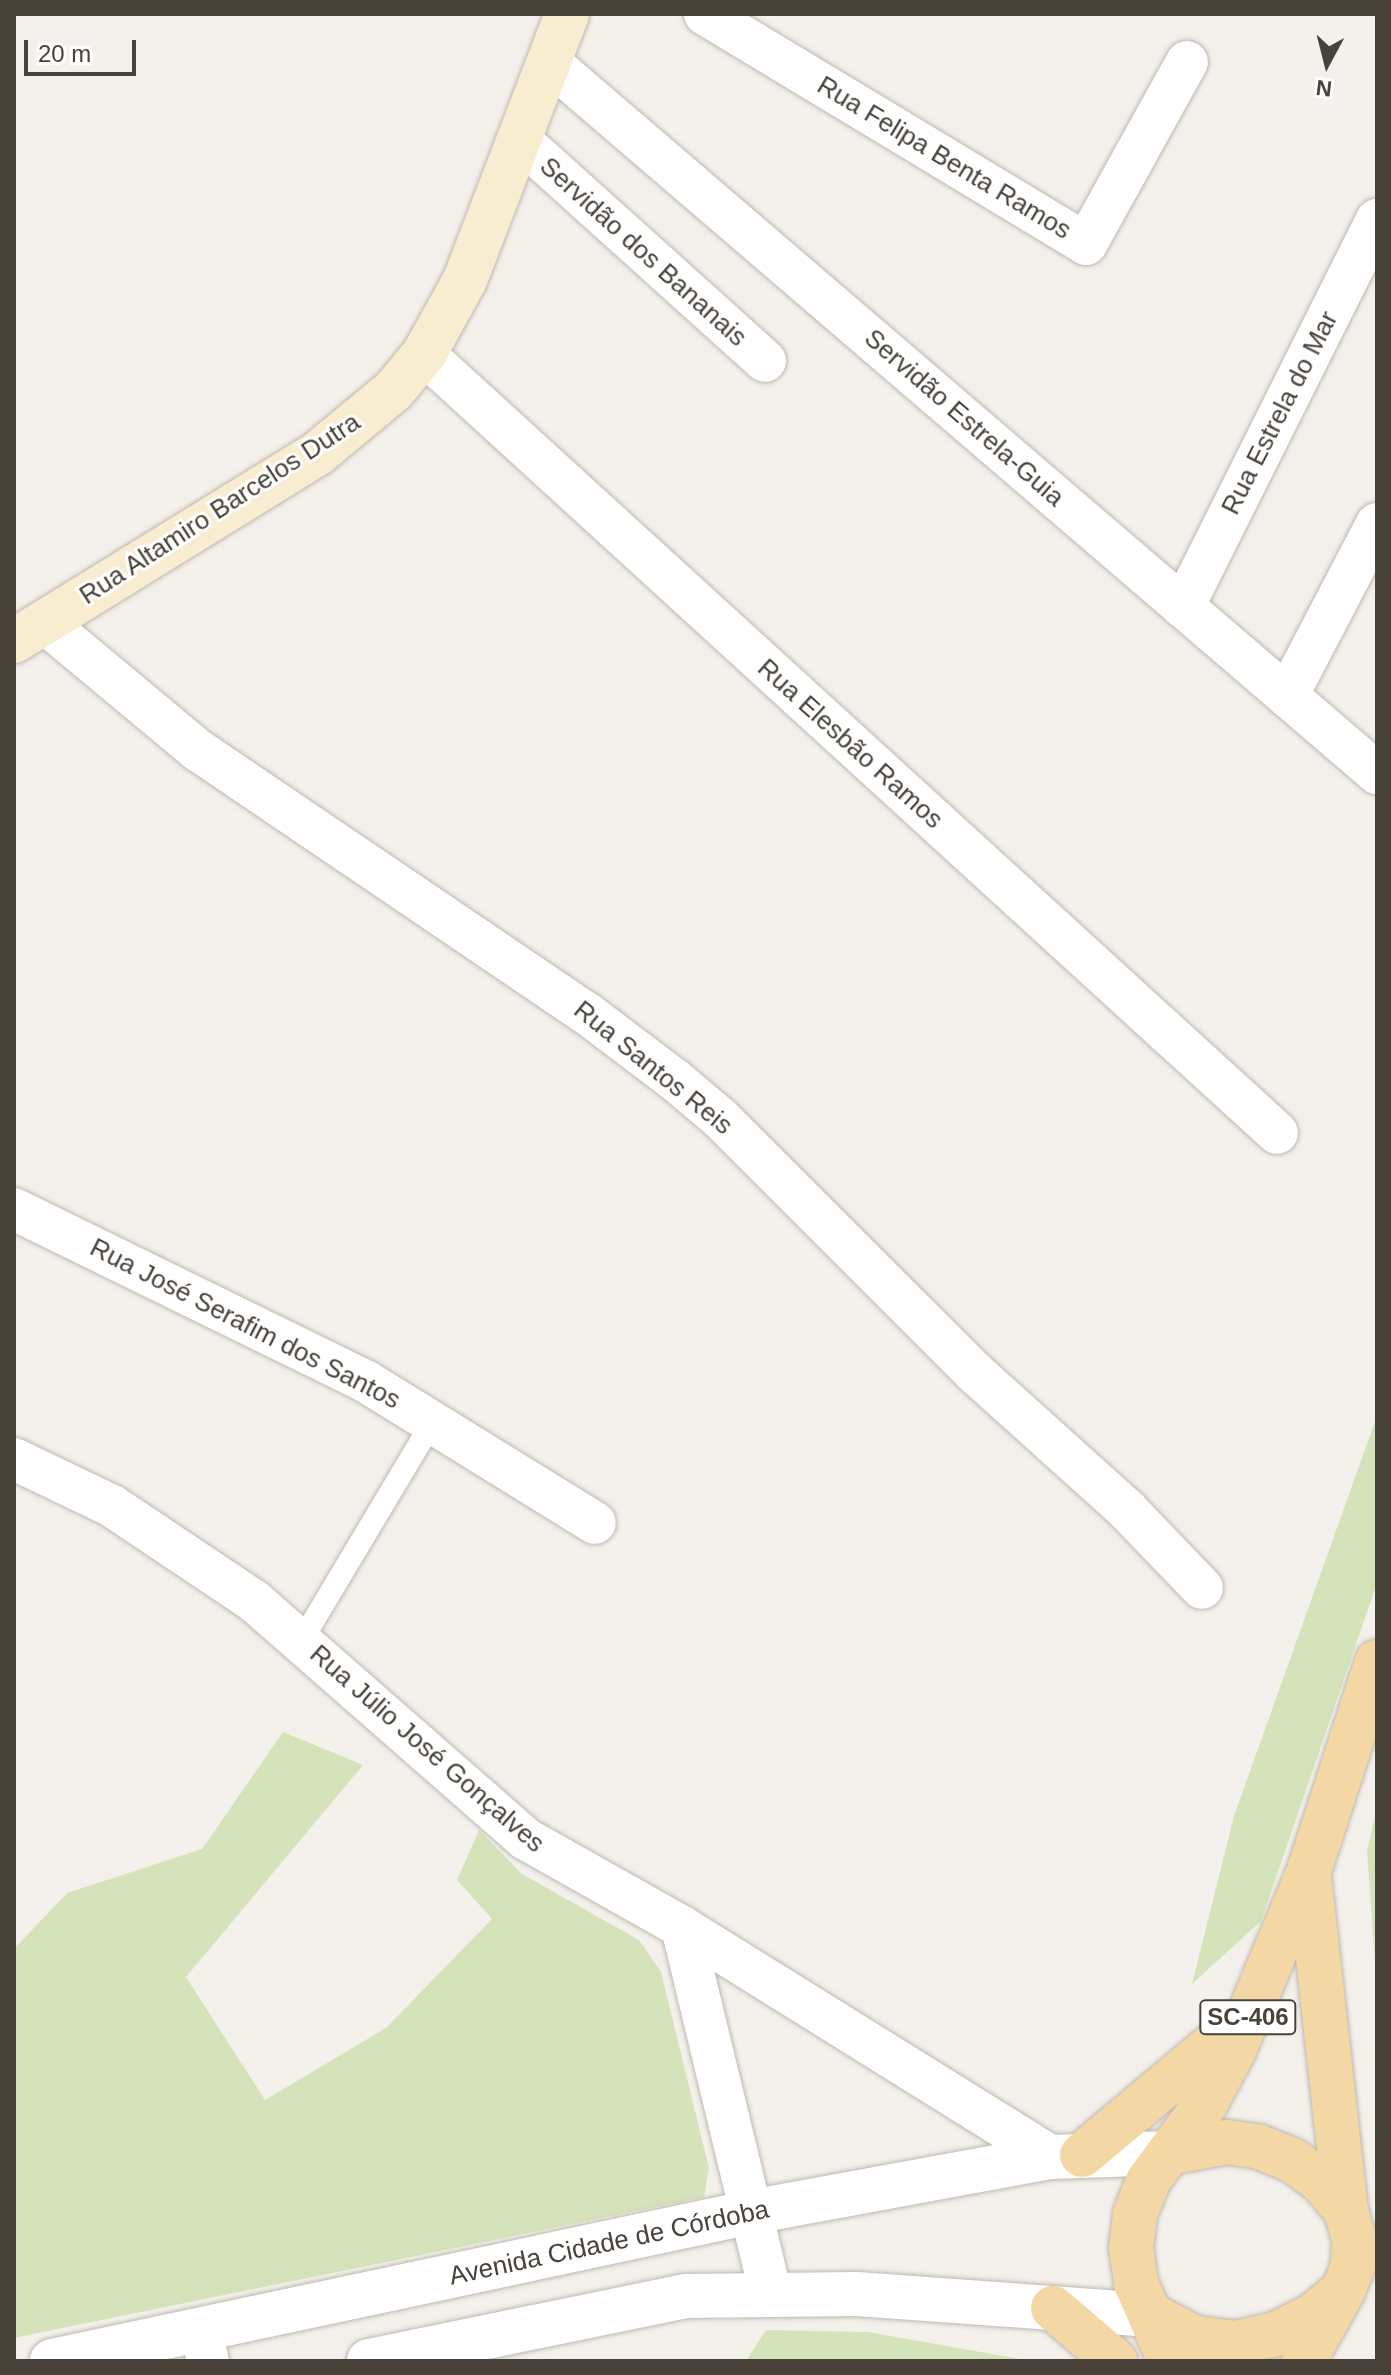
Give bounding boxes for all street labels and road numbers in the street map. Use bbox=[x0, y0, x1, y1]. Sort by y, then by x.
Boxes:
street label: Rua Felipa Benta Ramos bbox=[811, 70, 1077, 246]
street label: Servidão dos Bananais bbox=[533, 151, 753, 353]
street label: Rua Estrela do Mar bbox=[1215, 306, 1345, 520]
street label: Servidão Estrela-Guia bbox=[858, 323, 1070, 513]
street label: Rua Altamiro Barcelos Dutra bbox=[73, 406, 367, 612]
street label: Rua Elesbão Ramos bbox=[751, 653, 949, 835]
street label: Rua Santos Reis bbox=[567, 994, 739, 1142]
street label: Rua José Serafim dos Santos bbox=[85, 1232, 405, 1416]
street label: Rua Júlio José Gonçalves bbox=[303, 1639, 551, 1859]
road number: SC-406 bbox=[1198, 1997, 1298, 2037]
street label: Avenida Cidade de Córdoba bbox=[446, 2194, 772, 2292]

